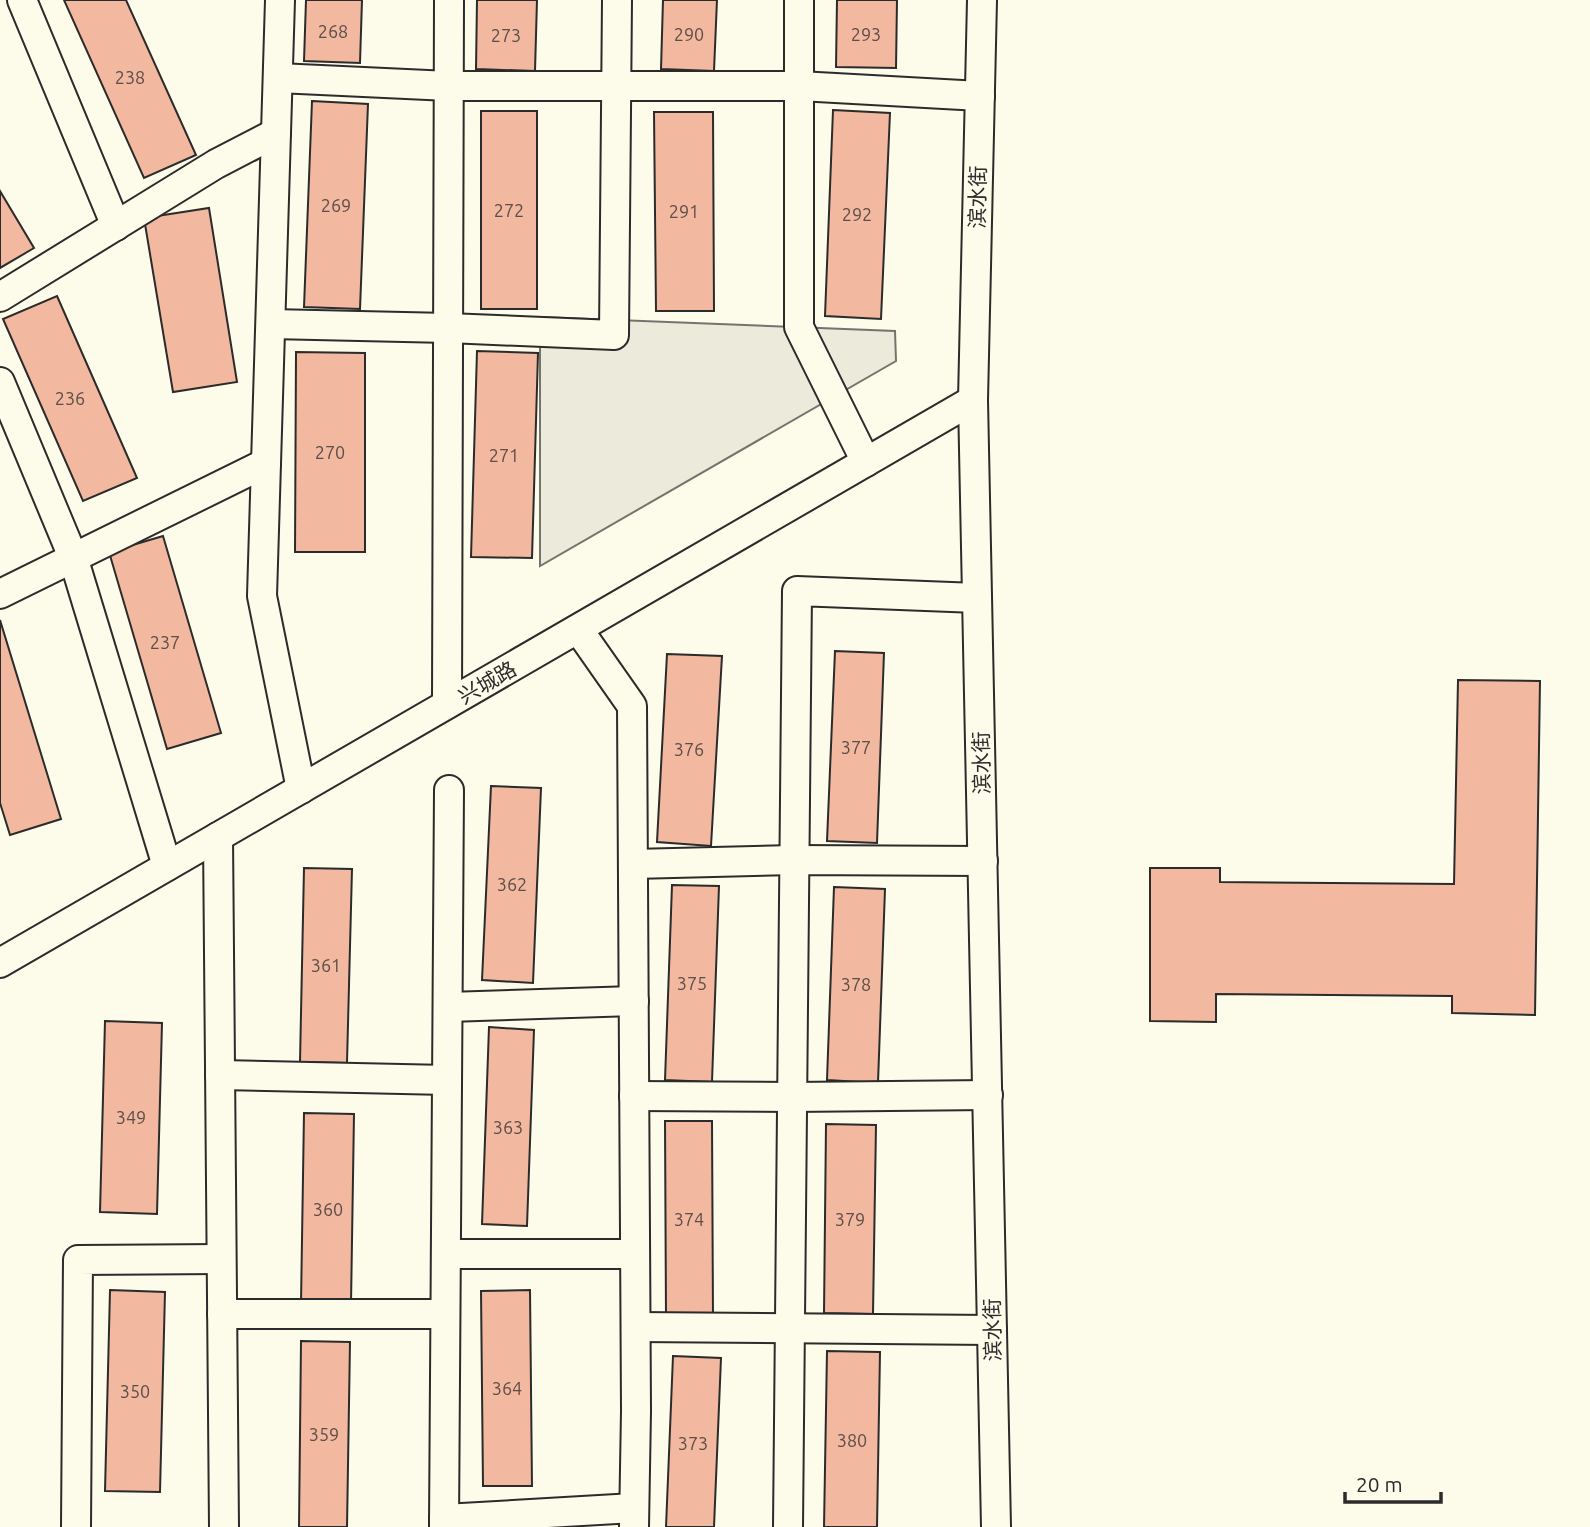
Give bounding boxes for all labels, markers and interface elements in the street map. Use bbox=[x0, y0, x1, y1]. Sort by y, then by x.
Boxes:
house number: 268 bbox=[318, 21, 348, 41]
house number: 290 bbox=[674, 24, 704, 44]
house number: 293 bbox=[851, 24, 881, 44]
house number: 273 bbox=[491, 25, 521, 45]
house number: 238 bbox=[115, 67, 145, 87]
street label: 滨水街 bbox=[964, 165, 990, 229]
house number: 269 bbox=[321, 195, 351, 215]
house number: 272 bbox=[494, 200, 524, 220]
house number: 291 bbox=[669, 201, 699, 221]
house number: 292 bbox=[842, 204, 872, 224]
house number: 236 bbox=[55, 388, 85, 408]
house number: 270 bbox=[315, 442, 345, 462]
house number: 271 bbox=[489, 445, 519, 465]
house number: 237 bbox=[150, 632, 180, 652]
street label: 兴城路 bbox=[454, 656, 520, 708]
street label: 滨水街 bbox=[968, 731, 994, 795]
house number: 377 bbox=[841, 737, 871, 757]
house number: 376 bbox=[674, 739, 704, 759]
house number: 362 bbox=[497, 874, 527, 894]
house number: 361 bbox=[311, 955, 341, 975]
house number: 375 bbox=[677, 973, 707, 993]
house number: 378 bbox=[841, 974, 871, 994]
house number: 349 bbox=[116, 1107, 146, 1127]
house number: 363 bbox=[493, 1117, 523, 1137]
house number: 360 bbox=[313, 1199, 343, 1219]
house number: 374 bbox=[674, 1209, 704, 1229]
house number: 379 bbox=[835, 1209, 865, 1229]
street label: 滨水街 bbox=[979, 1298, 1005, 1362]
house number: 364 bbox=[492, 1378, 522, 1398]
house number: 350 bbox=[120, 1381, 150, 1401]
house number: 359 bbox=[309, 1424, 339, 1444]
house number: 380 bbox=[837, 1430, 867, 1450]
house number: 373 bbox=[678, 1433, 708, 1453]
scale bar bbox=[1345, 1460, 1441, 1504]
text: 20 m bbox=[1356, 1472, 1403, 1496]

